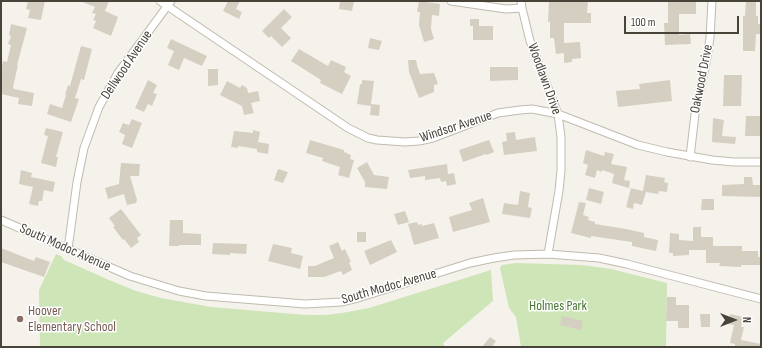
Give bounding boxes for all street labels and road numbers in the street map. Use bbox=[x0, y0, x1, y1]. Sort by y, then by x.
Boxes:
street label: Dellwood Avenue bbox=[98, 27, 156, 103]
street label: Woodlawn Drive bbox=[523, 41, 565, 117]
street label: Oakwood Drive bbox=[687, 43, 717, 115]
street label: Windsor Avenue bbox=[418, 107, 494, 147]
street label: South Modoc Avenue bbox=[17, 220, 113, 276]
street label: South Modoc Avenue bbox=[340, 265, 438, 309]

